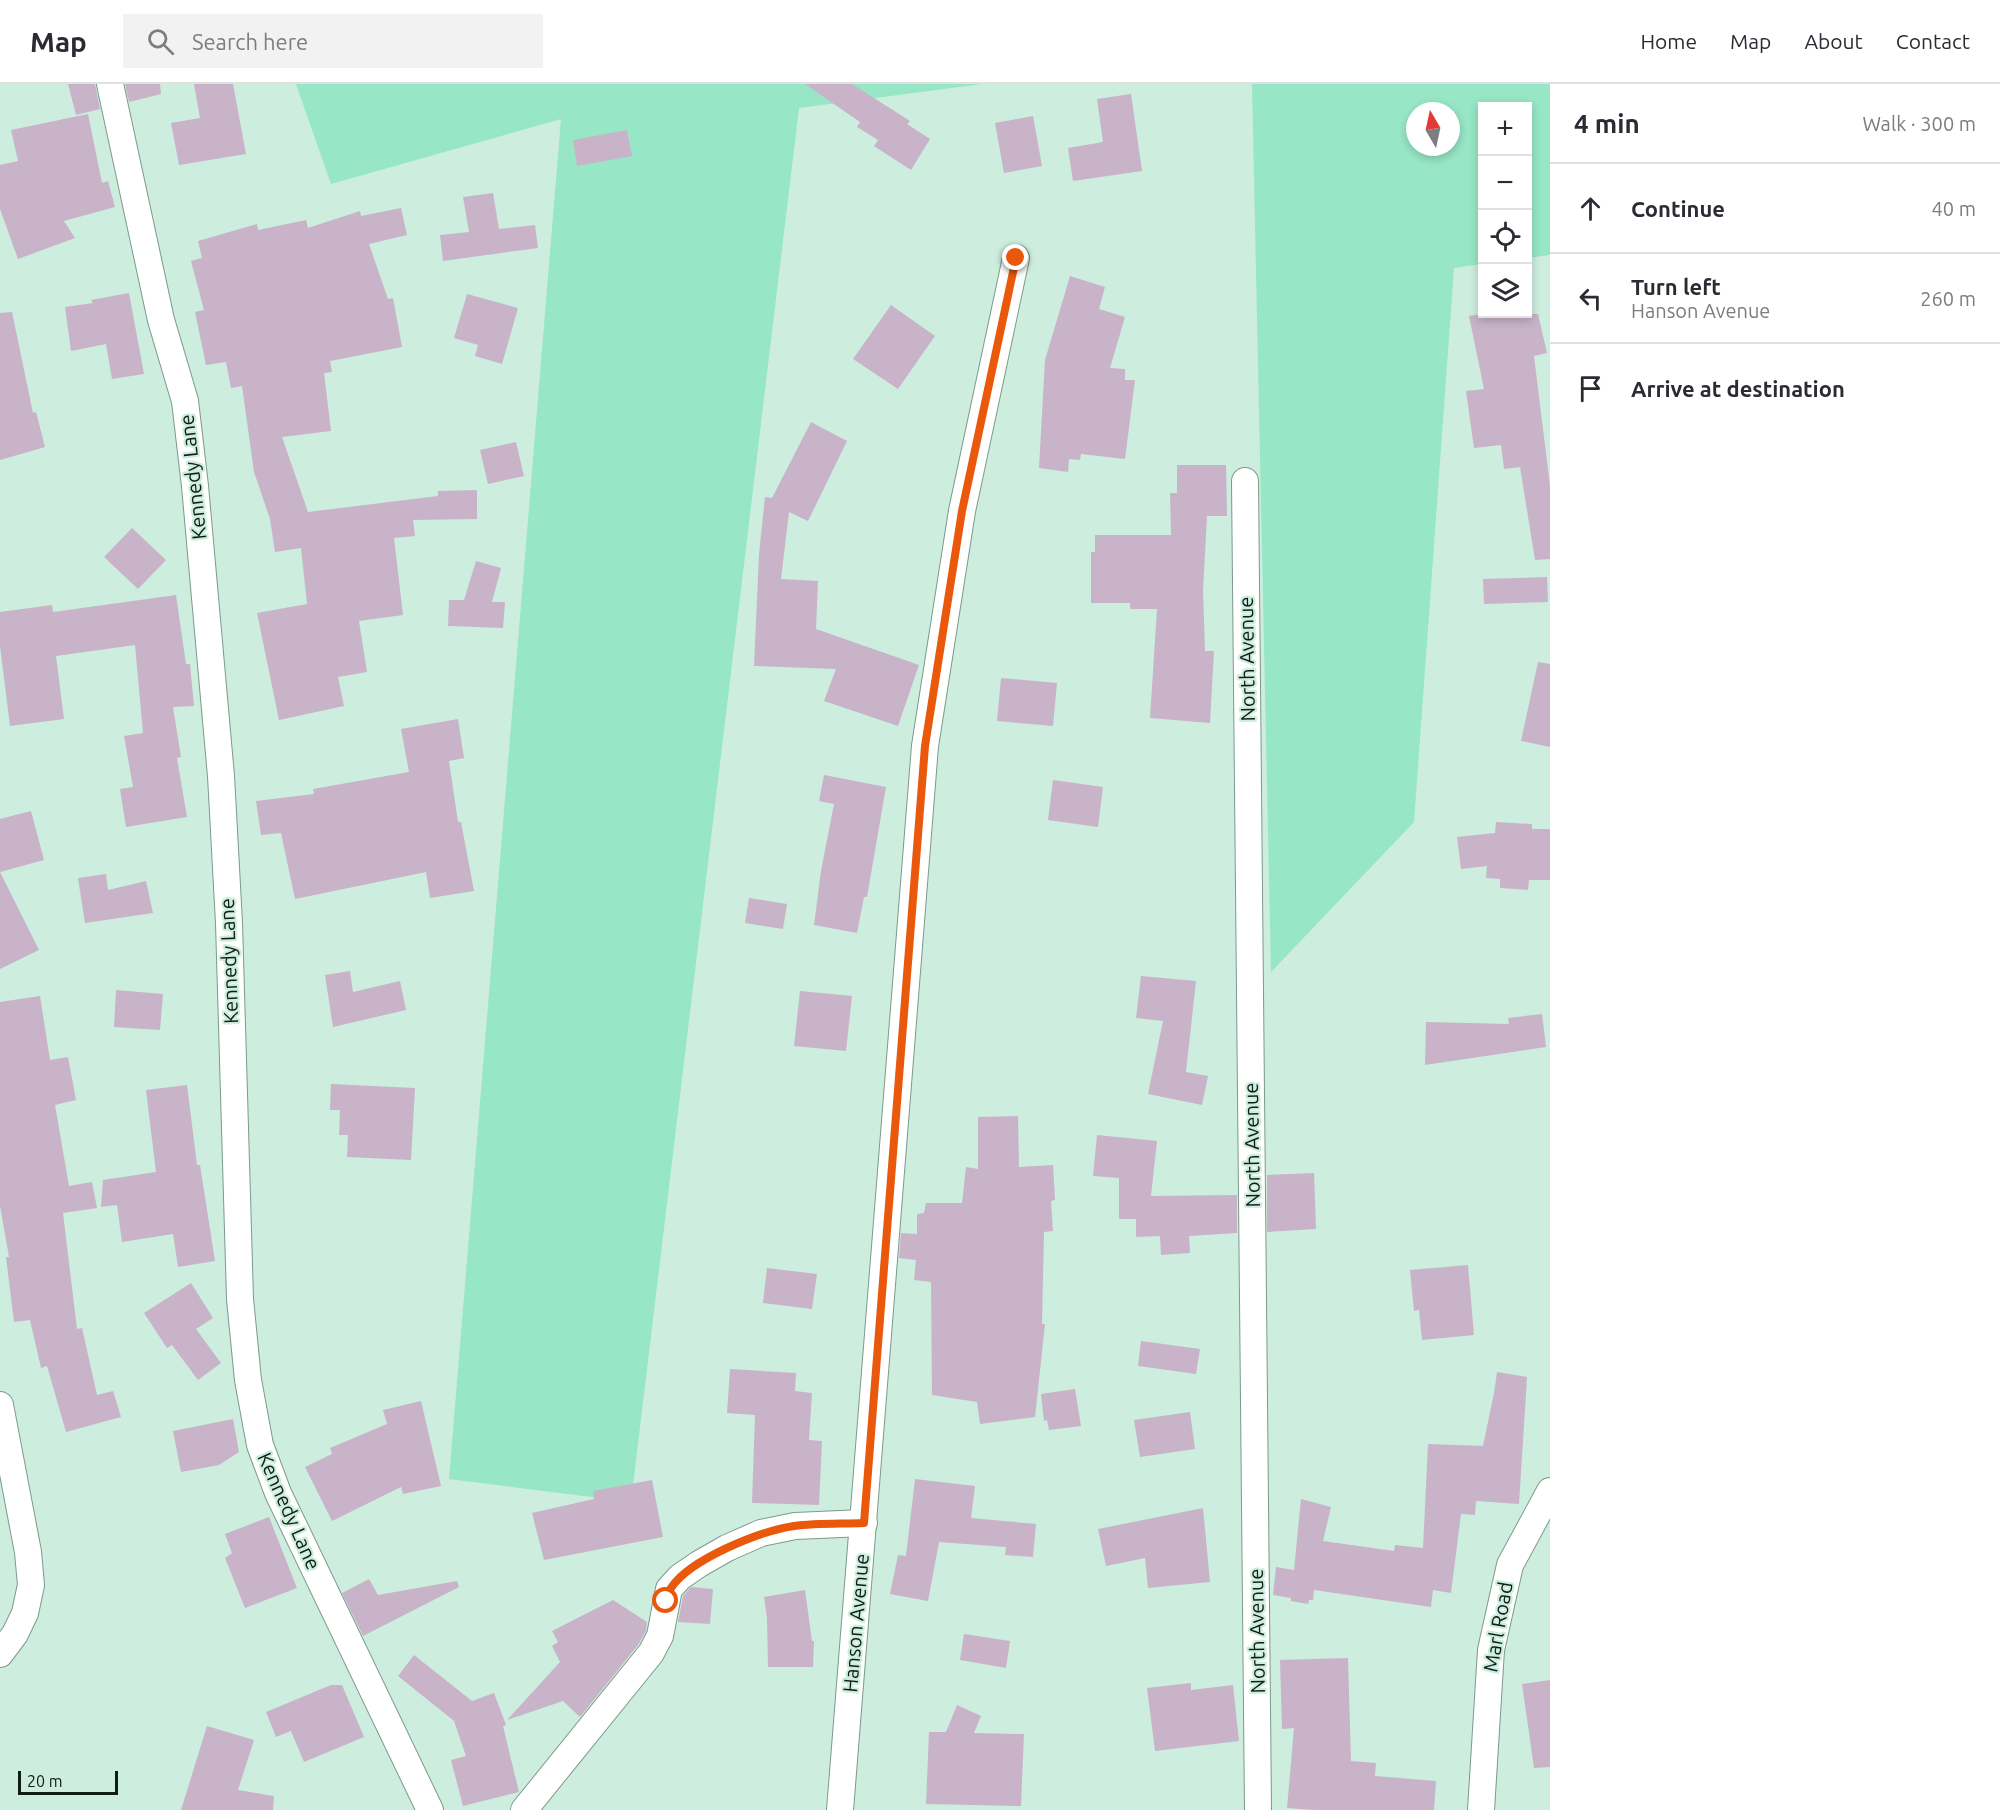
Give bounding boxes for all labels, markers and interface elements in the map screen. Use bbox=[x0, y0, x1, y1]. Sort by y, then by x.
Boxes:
search box bbox=[123, 14, 543, 68]
icon: search bbox=[144, 25, 177, 58]
text: Map bbox=[30, 26, 87, 57]
text: Search here bbox=[192, 29, 308, 54]
text: Home bbox=[1640, 29, 1697, 53]
text: Map bbox=[1730, 29, 1771, 53]
text: About bbox=[1804, 29, 1863, 53]
text: Contact bbox=[1896, 29, 1970, 53]
north arrow bbox=[1406, 102, 1460, 156]
map controls bbox=[1478, 102, 1532, 318]
button: + bbox=[1478, 102, 1532, 156]
text: 4 min bbox=[1574, 109, 1640, 138]
text: Walk · 300 m bbox=[1863, 112, 1976, 135]
button: − bbox=[1478, 156, 1532, 210]
icon: ahead bbox=[1574, 192, 1607, 225]
text: Continue bbox=[1631, 196, 1725, 221]
text: 40 m bbox=[1932, 197, 1976, 220]
button: locate bbox=[1478, 210, 1532, 264]
route end bbox=[1002, 244, 1028, 270]
button: layers bbox=[1478, 264, 1532, 318]
text: Turn left bbox=[1631, 274, 1721, 299]
icon: left bbox=[1574, 282, 1607, 315]
text: 260 m bbox=[1920, 287, 1976, 310]
text: Hanson Avenue bbox=[1631, 299, 1770, 322]
icon: arrive bbox=[1574, 372, 1607, 405]
text: Arrive at destination bbox=[1631, 376, 1845, 401]
street label: Kennedy Lane bbox=[174, 413, 211, 541]
street label: North Avenue bbox=[1234, 596, 1259, 722]
street label: Kennedy Lane bbox=[215, 898, 242, 1024]
street label: North Avenue bbox=[1239, 1082, 1264, 1208]
street label: Kennedy Lane bbox=[253, 1449, 326, 1573]
street label: Hanson Avenue bbox=[838, 1553, 873, 1693]
street label: North Avenue bbox=[1244, 1568, 1269, 1694]
street label: Marl Road bbox=[1478, 1580, 1517, 1674]
route start bbox=[652, 1587, 678, 1613]
scale bar bbox=[18, 1768, 118, 1796]
text: 20 m bbox=[27, 1772, 63, 1790]

